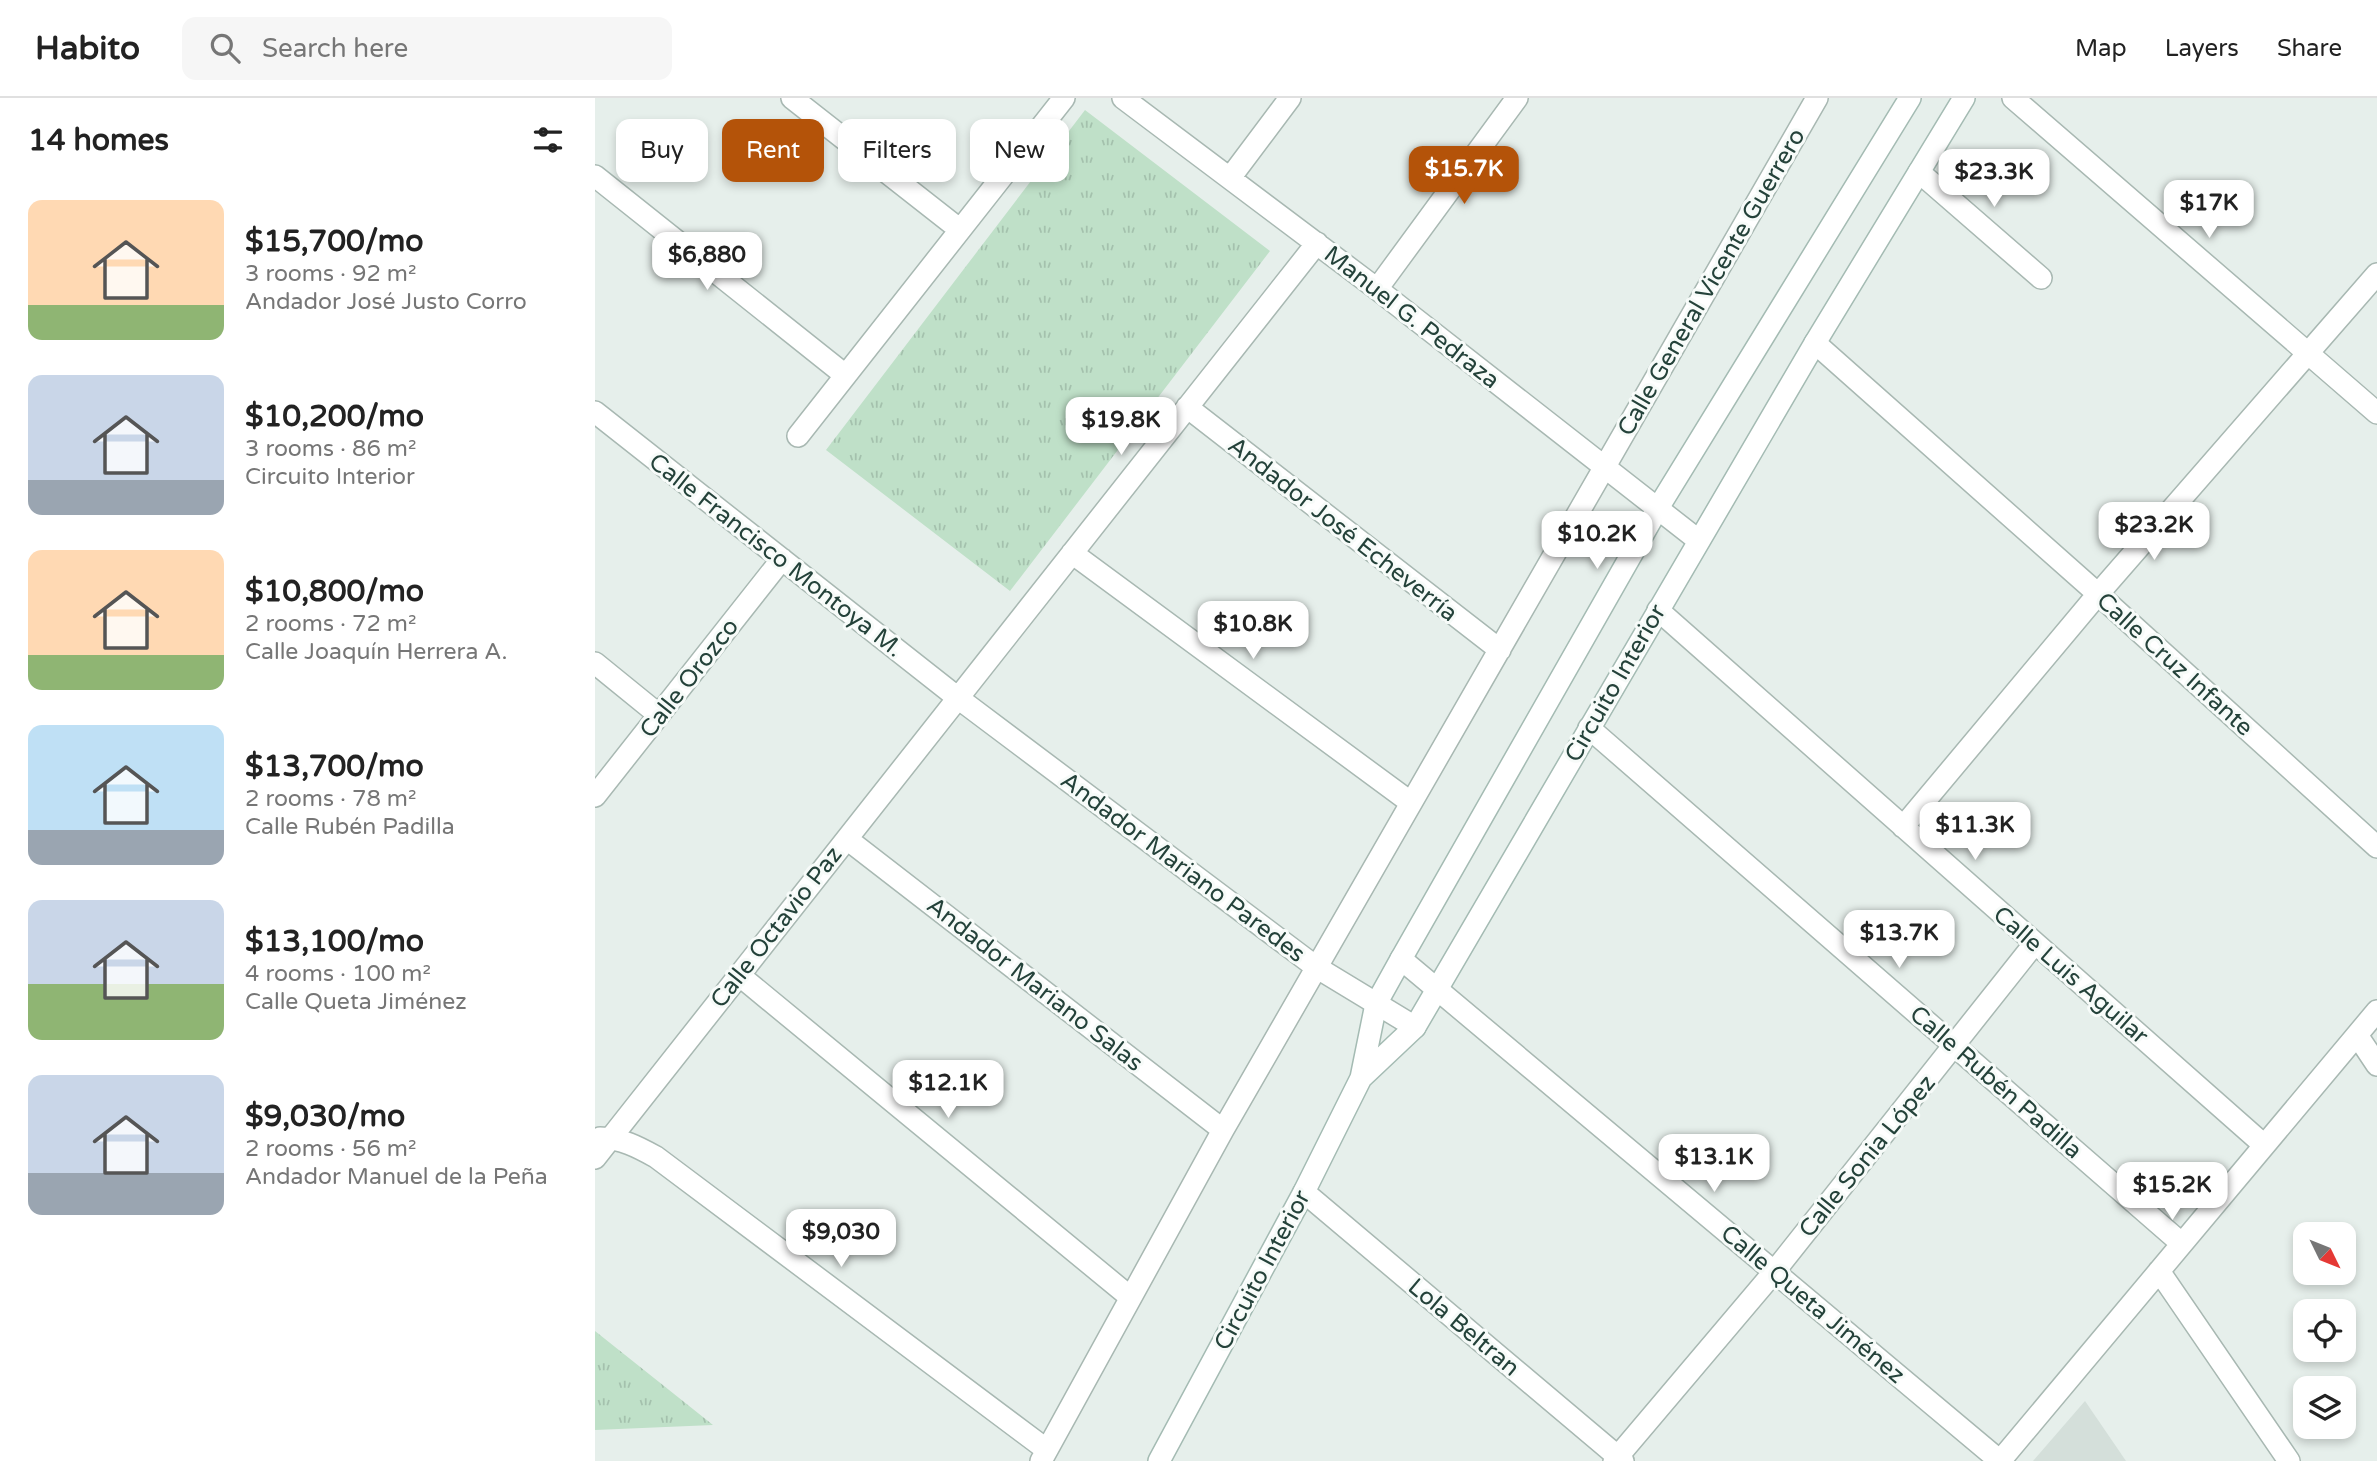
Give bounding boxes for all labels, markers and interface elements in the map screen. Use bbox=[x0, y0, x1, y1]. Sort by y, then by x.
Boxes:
search box bbox=[182, 17, 672, 80]
text: Habito bbox=[35, 29, 140, 68]
icon: search bbox=[206, 29, 244, 67]
text: Search here bbox=[262, 33, 408, 64]
text: Map bbox=[2075, 34, 2127, 63]
text: Layers bbox=[2165, 34, 2239, 63]
text: Share bbox=[2277, 34, 2342, 63]
chip: Buy bbox=[616, 119, 708, 182]
chip: Rent bbox=[722, 119, 824, 182]
chip: Filters bbox=[838, 119, 956, 182]
chip: New bbox=[970, 119, 1069, 182]
icon: filters bbox=[529, 121, 567, 159]
text: 14 homes bbox=[28, 122, 169, 159]
street label: Calle General Vicente Guerrero bbox=[1611, 123, 1811, 441]
pin: $15.7K bbox=[1407, 146, 1521, 206]
pin: $23.3K bbox=[1937, 150, 2051, 209]
text: $15.7K bbox=[1425, 155, 1503, 183]
text: $23.3K bbox=[1955, 158, 2033, 186]
pin: $17K bbox=[2168, 180, 2250, 240]
text: $17K bbox=[2180, 189, 2238, 217]
text: $15,700/mo bbox=[245, 223, 424, 260]
icon: home bbox=[84, 228, 168, 312]
pin: $6,880 bbox=[650, 232, 764, 292]
street label: Manuel G. Pedraza bbox=[1318, 240, 1505, 395]
text: $6,880 bbox=[668, 241, 746, 269]
text: 3 rooms · 92 m² bbox=[245, 260, 416, 288]
text: Andador José Justo Corro bbox=[245, 288, 527, 316]
text: $10,200/mo bbox=[245, 398, 424, 435]
pin: $19.8K bbox=[1064, 398, 1178, 457]
icon: home bbox=[84, 403, 168, 487]
text: $19.8K bbox=[1082, 406, 1160, 434]
street label: Andador José Echeverría bbox=[1222, 431, 1463, 628]
text: 3 rooms · 86 m² bbox=[245, 435, 416, 463]
street label: Calle Francisco Montoya M. bbox=[643, 447, 908, 664]
text: Circuito Interior bbox=[245, 463, 415, 491]
pin: $23.2K bbox=[2097, 503, 2211, 562]
text: $23.2K bbox=[2115, 511, 2193, 539]
pin: $10.2K bbox=[1540, 512, 1654, 571]
text: $10.2K bbox=[1558, 520, 1636, 548]
text: $10,800/mo bbox=[245, 573, 424, 610]
icon: home bbox=[84, 578, 168, 662]
street label: Calle Cruz Infante bbox=[2090, 586, 2259, 742]
street label: Circuito Interior bbox=[1559, 599, 1673, 767]
pin: $10.8K bbox=[1196, 602, 1310, 661]
text: 2 rooms · 72 m² bbox=[245, 610, 416, 638]
text: $10.8K bbox=[1214, 610, 1292, 638]
street label: Calle Orozco bbox=[634, 613, 745, 744]
text: Calle Joaquín Herrera A. bbox=[245, 638, 507, 666]
text: $13,700/mo bbox=[245, 748, 424, 785]
icon: home bbox=[84, 753, 168, 837]
street label: Andador Mariano Paredes bbox=[1055, 766, 1311, 969]
text: 2 rooms · 78 m² bbox=[245, 785, 416, 813]
pin: $11.3K bbox=[1918, 802, 2032, 862]
text: $11.3K bbox=[1936, 811, 2014, 839]
text: Calle Rubén Padilla bbox=[245, 813, 455, 841]
street label: Calle Octavio Paz bbox=[704, 841, 848, 1014]
street label: Andador Mariano Salas bbox=[921, 891, 1149, 1078]
street label: Calle Luis Aguilar bbox=[1987, 900, 2155, 1051]
pin: $13.7K bbox=[1842, 910, 1956, 970]
text: $13.7K bbox=[1860, 919, 1938, 947]
text: $13,100/mo bbox=[245, 923, 424, 960]
icon: home bbox=[84, 928, 168, 1012]
text: 4 rooms · 100 m² bbox=[245, 960, 431, 988]
text: Calle Queta Jiménez bbox=[245, 988, 467, 1016]
street label: Calle Rubén Padilla bbox=[1904, 1000, 2088, 1165]
pin: $12.1K bbox=[891, 1060, 1005, 1120]
text: $12.1K bbox=[909, 1069, 987, 1097]
street label: Calle Sonia López bbox=[1793, 1069, 1942, 1243]
text: $9,030/mo bbox=[245, 1098, 405, 1135]
icon: home bbox=[84, 1103, 168, 1187]
pin: $13.1K bbox=[1657, 1134, 1771, 1194]
text: 2 rooms · 56 m² bbox=[245, 1135, 416, 1163]
text: $13.1K bbox=[1675, 1143, 1753, 1171]
pin: $15.2K bbox=[2115, 1162, 2229, 1222]
text: Andador Manuel de la Peña bbox=[245, 1163, 548, 1191]
text: $15.2K bbox=[2133, 1171, 2211, 1199]
street label: Circuito Interior bbox=[1208, 1185, 1317, 1355]
pin: $9,030 bbox=[784, 1210, 898, 1269]
text: $9,030 bbox=[802, 1218, 880, 1246]
street label: Calle Queta Jiménez bbox=[1715, 1219, 1911, 1390]
north arrow bbox=[2293, 1222, 2355, 1284]
map controls bbox=[2293, 1222, 2356, 1439]
street label: Lola Beltran bbox=[1402, 1272, 1525, 1382]
button: locate bbox=[2293, 1299, 2356, 1362]
button: layers bbox=[2293, 1376, 2356, 1439]

